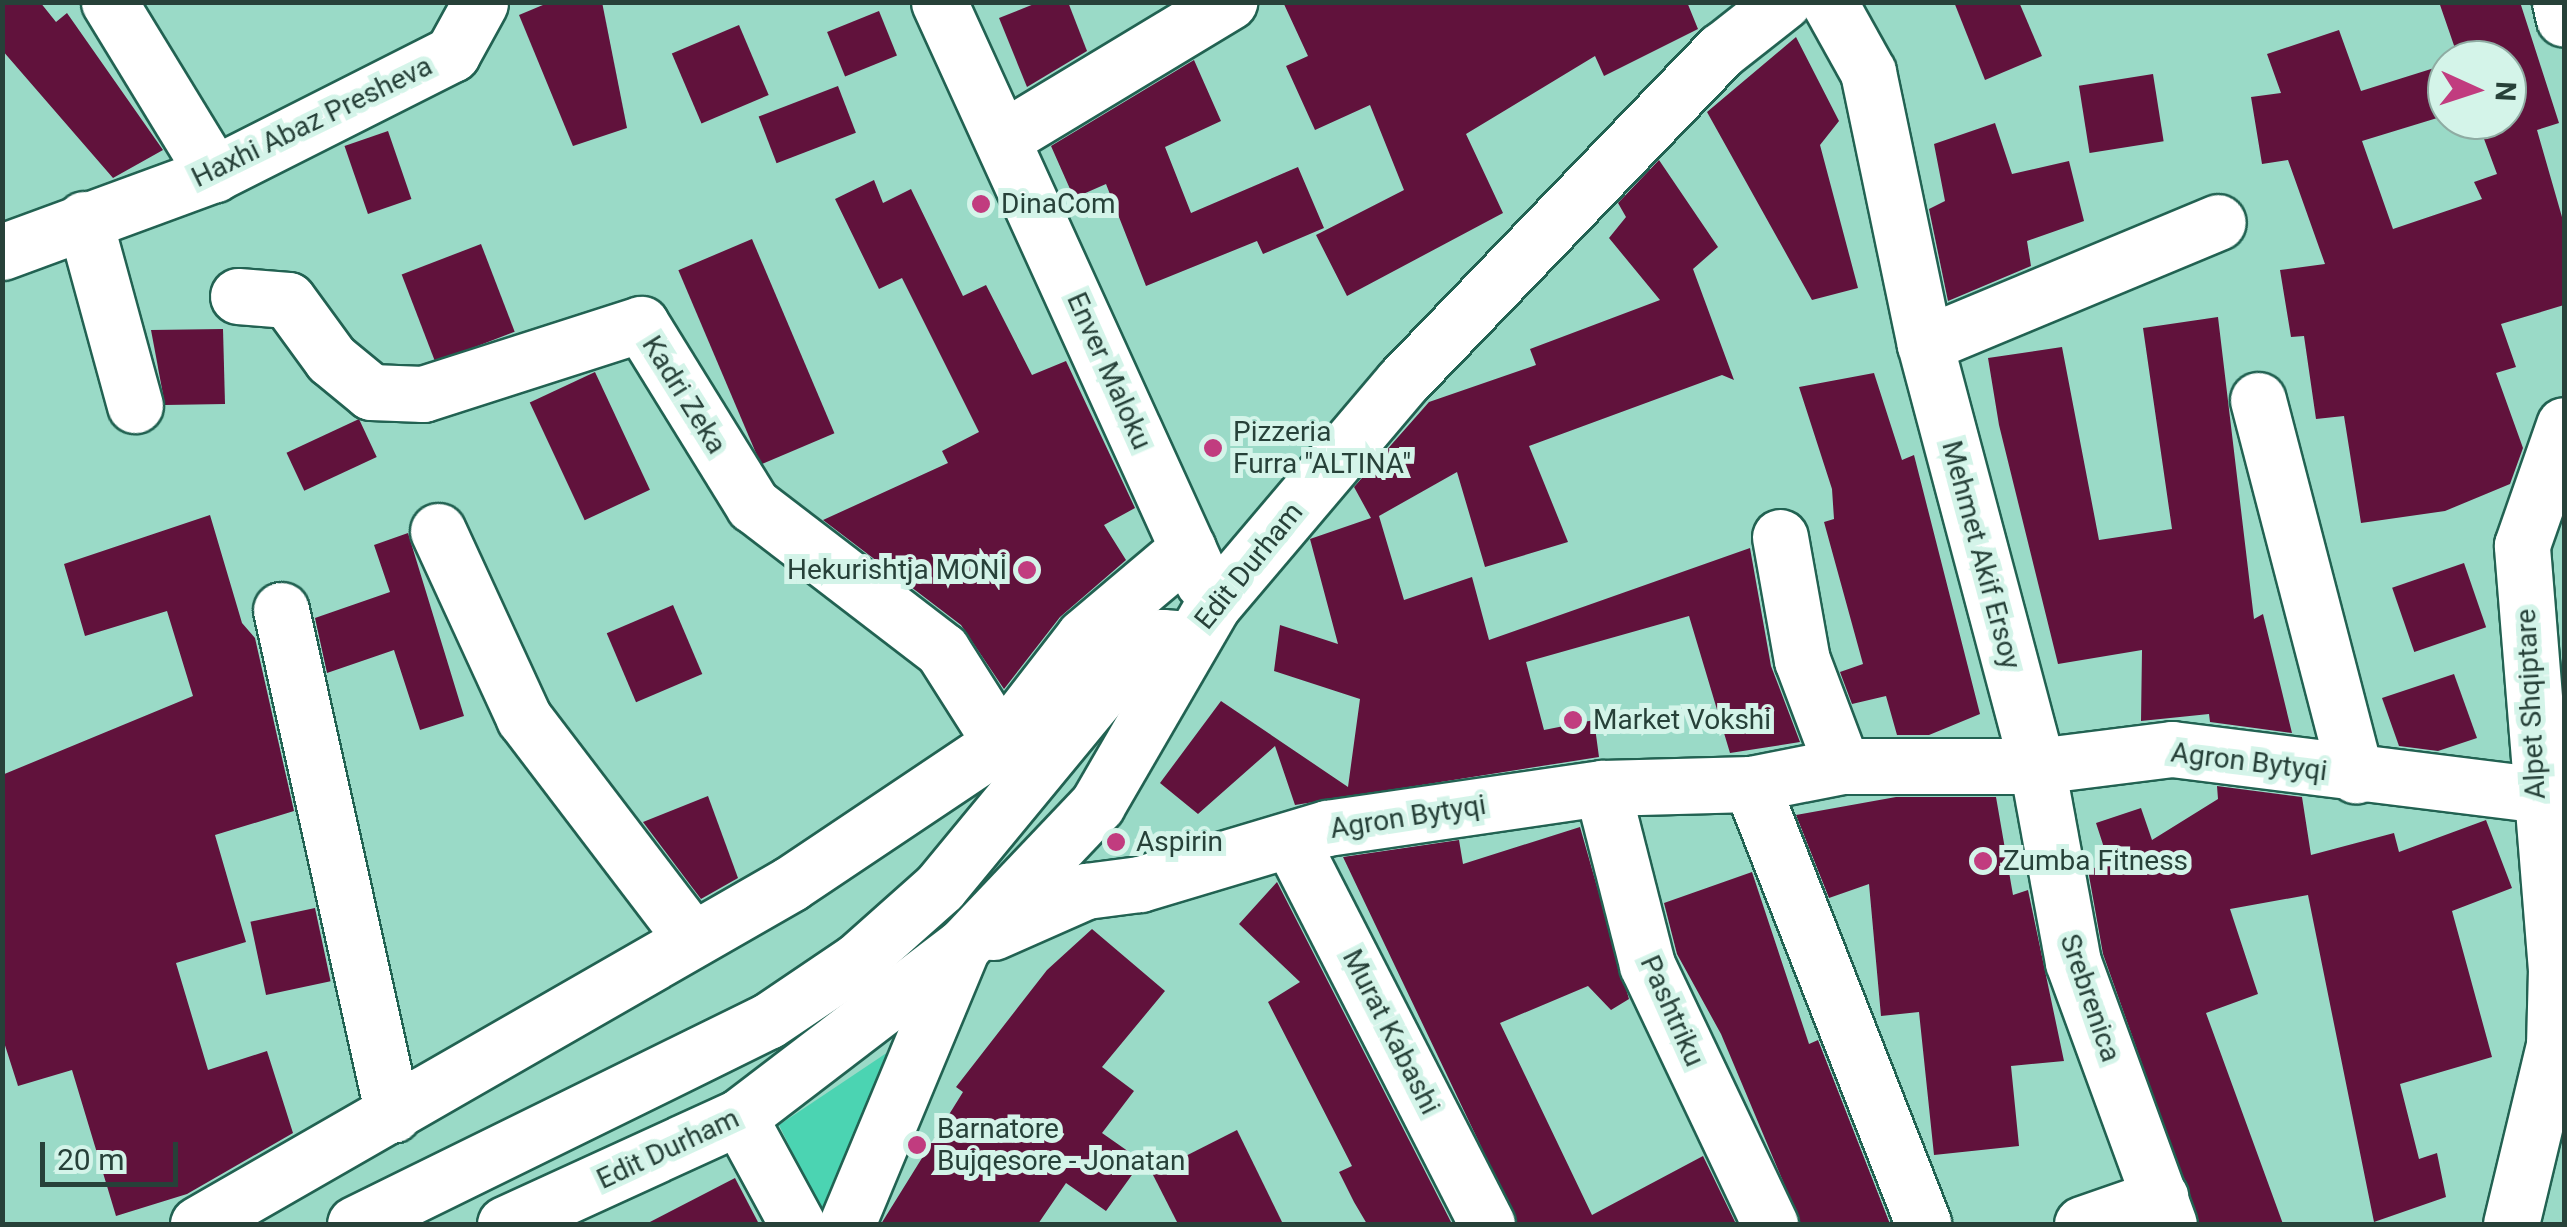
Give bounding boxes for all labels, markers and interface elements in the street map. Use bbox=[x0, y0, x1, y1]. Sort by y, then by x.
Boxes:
north arrow bbox=[2427, 40, 2527, 140]
street label: Haxhi Abaz Presheva bbox=[186, 49, 438, 195]
text: N bbox=[2488, 81, 2522, 102]
place label: DinaCom bbox=[1001, 187, 1116, 221]
marker: DinaCom bbox=[970, 193, 992, 215]
street label: Enver Maloku bbox=[1059, 287, 1159, 455]
street label: Kadri Zeka bbox=[635, 330, 733, 460]
place label: Pizzeria Furra "ALTINA" bbox=[1233, 415, 1411, 481]
marker: Pizzeria Furra "ALTINA" bbox=[1202, 437, 1224, 459]
street label: Mehmet Akif Ersoy bbox=[1934, 437, 2028, 673]
street label: Edit Durham bbox=[1188, 496, 1310, 636]
place label: Hekurishtja MONİ bbox=[787, 553, 1007, 587]
marker: Hekurishtja MONİ bbox=[1016, 559, 1038, 581]
street label: Alpet Shqiptare bbox=[2509, 608, 2553, 800]
place label: Market Vokshi bbox=[1593, 703, 1771, 737]
marker: Market Vokshi bbox=[1562, 709, 1584, 731]
street label: Agron Bytyqi bbox=[2169, 736, 2329, 788]
street label: Agron Bytyqi bbox=[1328, 788, 1488, 846]
place label: Aspirin bbox=[1136, 825, 1223, 859]
marker: Aspirin bbox=[1105, 831, 1127, 853]
place label: Zumba Fitness bbox=[2003, 844, 2188, 878]
marker: Zumba Fitness bbox=[1972, 850, 1994, 872]
street label: Srebrenica bbox=[2053, 930, 2127, 1066]
street label: Murat Kabashi bbox=[1335, 944, 1447, 1120]
street label: Pashtriku bbox=[1633, 950, 1711, 1072]
street label: Edit Durham bbox=[592, 1101, 744, 1197]
place label: Barnatore Bujqesore - Jonatan bbox=[937, 1112, 1185, 1178]
scale bar bbox=[45, 1122, 182, 1184]
marker: Barnatore Bujqesore - Jonatan bbox=[906, 1134, 928, 1156]
text: 20 m bbox=[57, 1142, 124, 1177]

